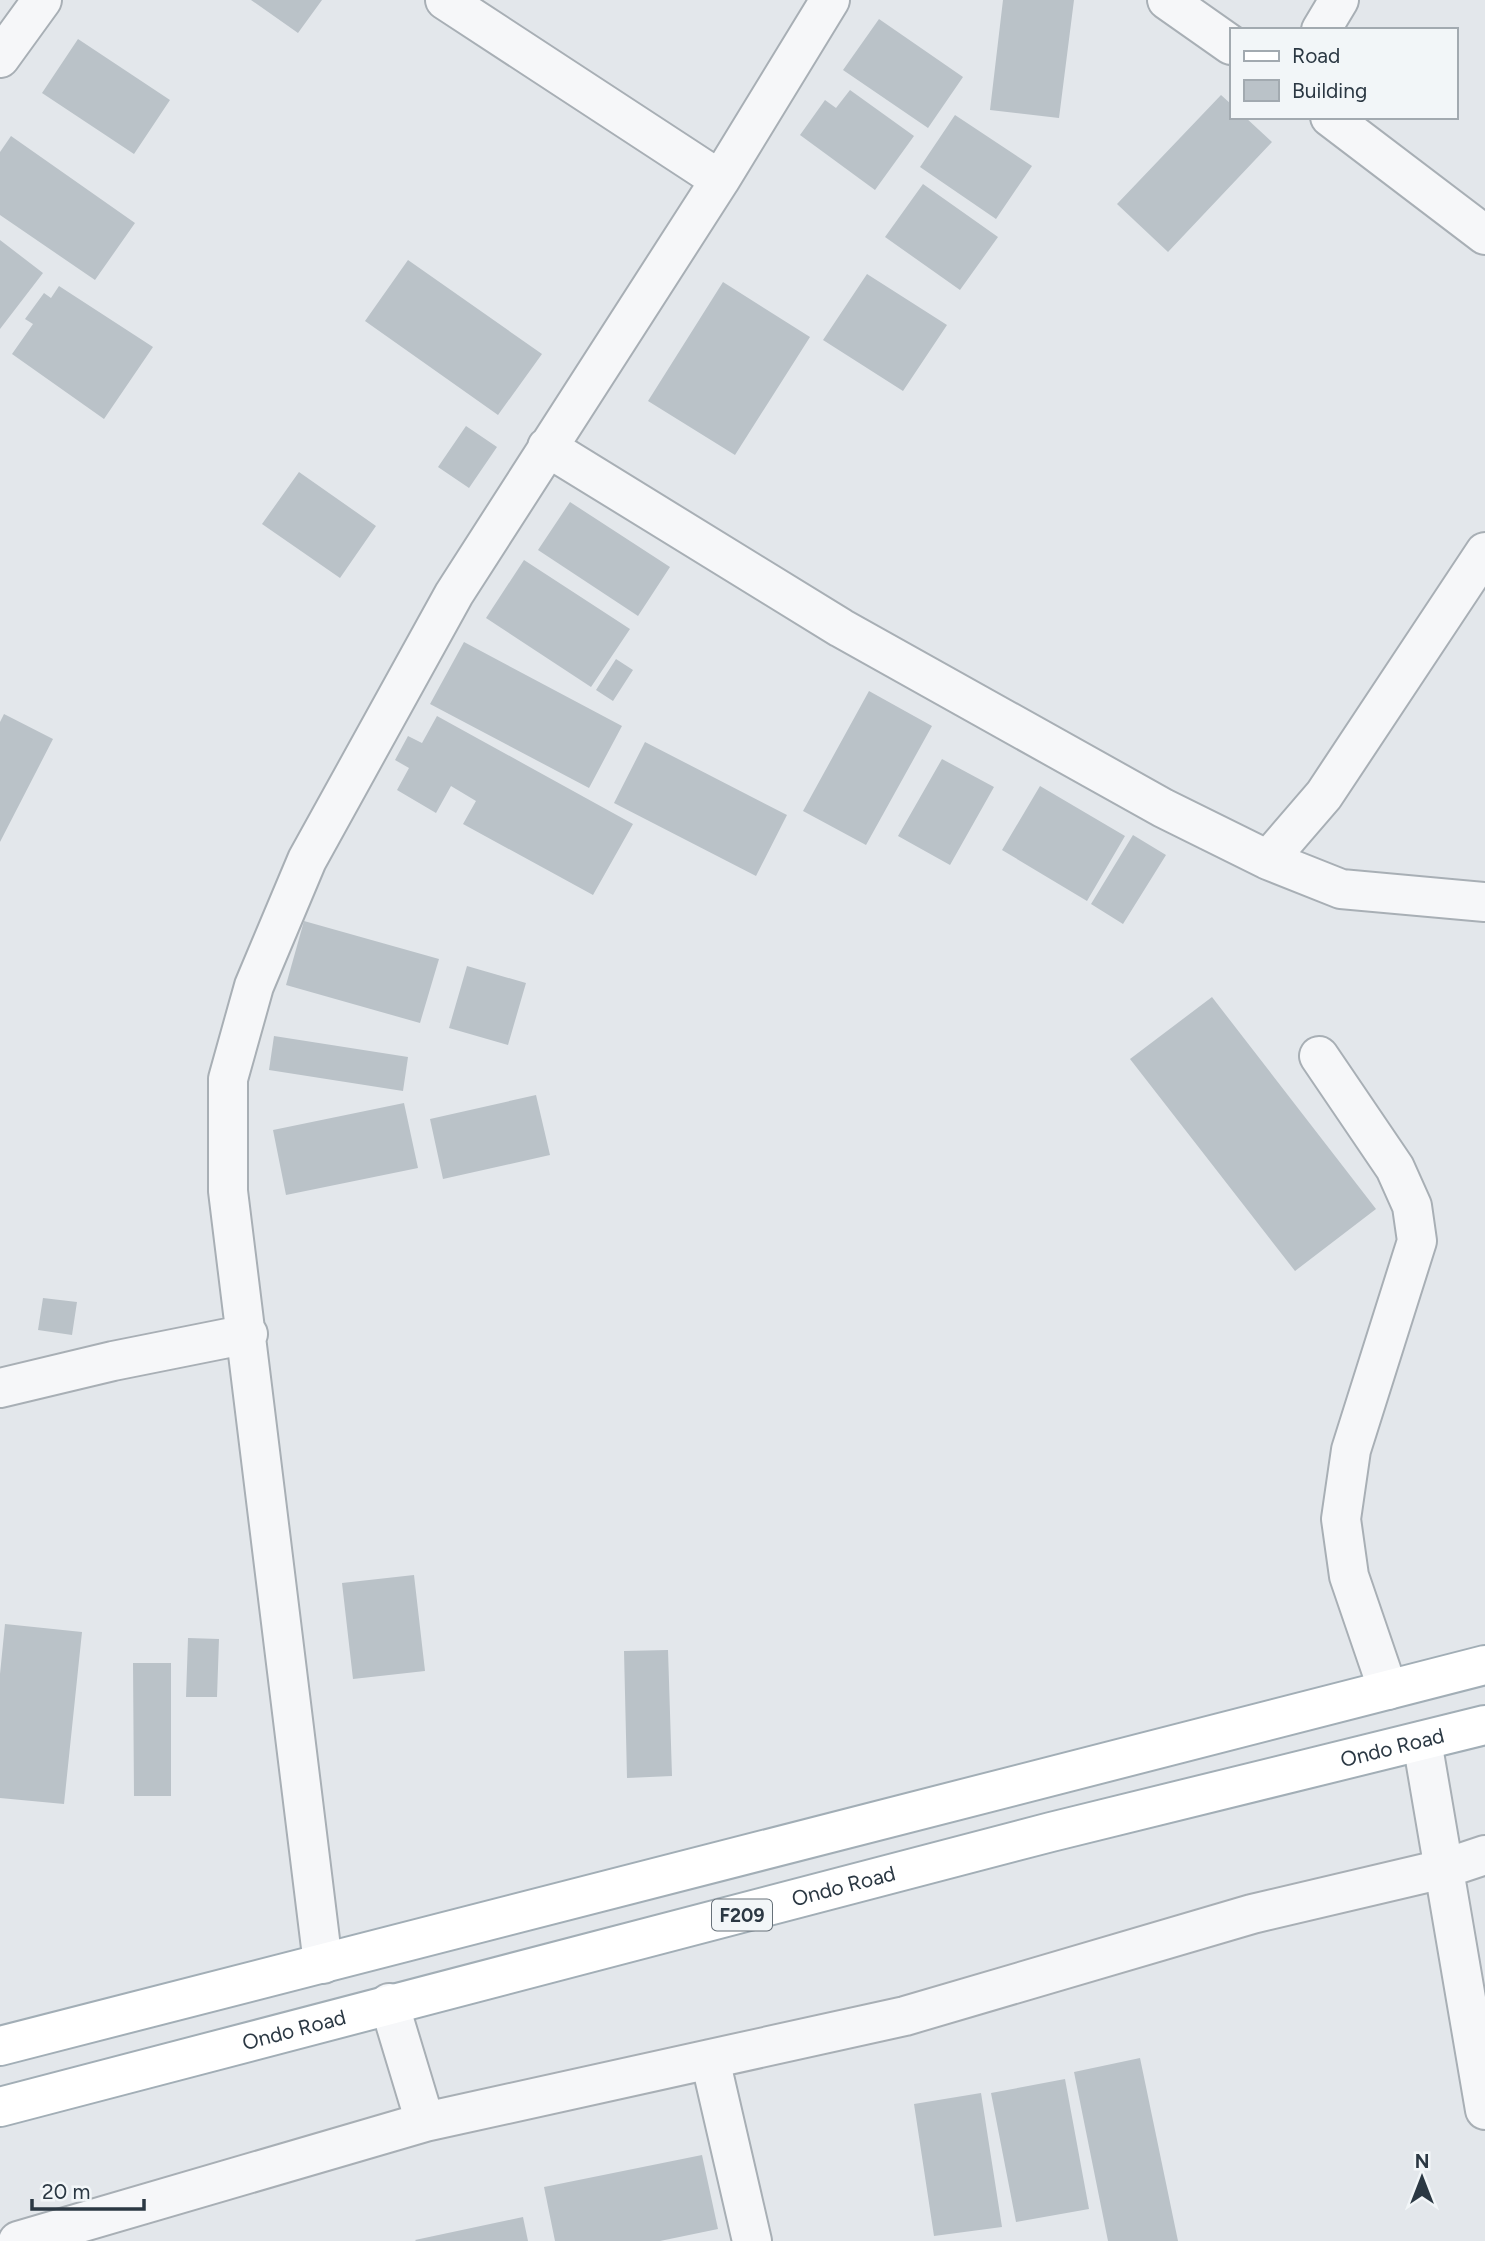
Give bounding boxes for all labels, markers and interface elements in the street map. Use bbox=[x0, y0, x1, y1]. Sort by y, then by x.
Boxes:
legend bbox=[1230, 28, 1457, 119]
text: Road bbox=[1292, 43, 1340, 68]
text: Building bbox=[1292, 78, 1367, 103]
street label: Ondo Road bbox=[1338, 1723, 1447, 1772]
street label: Ondo Road bbox=[789, 1860, 898, 1911]
road number: F209 bbox=[712, 1899, 772, 1930]
street label: Ondo Road bbox=[239, 2004, 348, 2055]
north arrow bbox=[1387, 2143, 1457, 2213]
text: N bbox=[1415, 2150, 1429, 2173]
scale bar bbox=[32, 2168, 144, 2212]
text: 20 m bbox=[42, 2179, 90, 2204]

